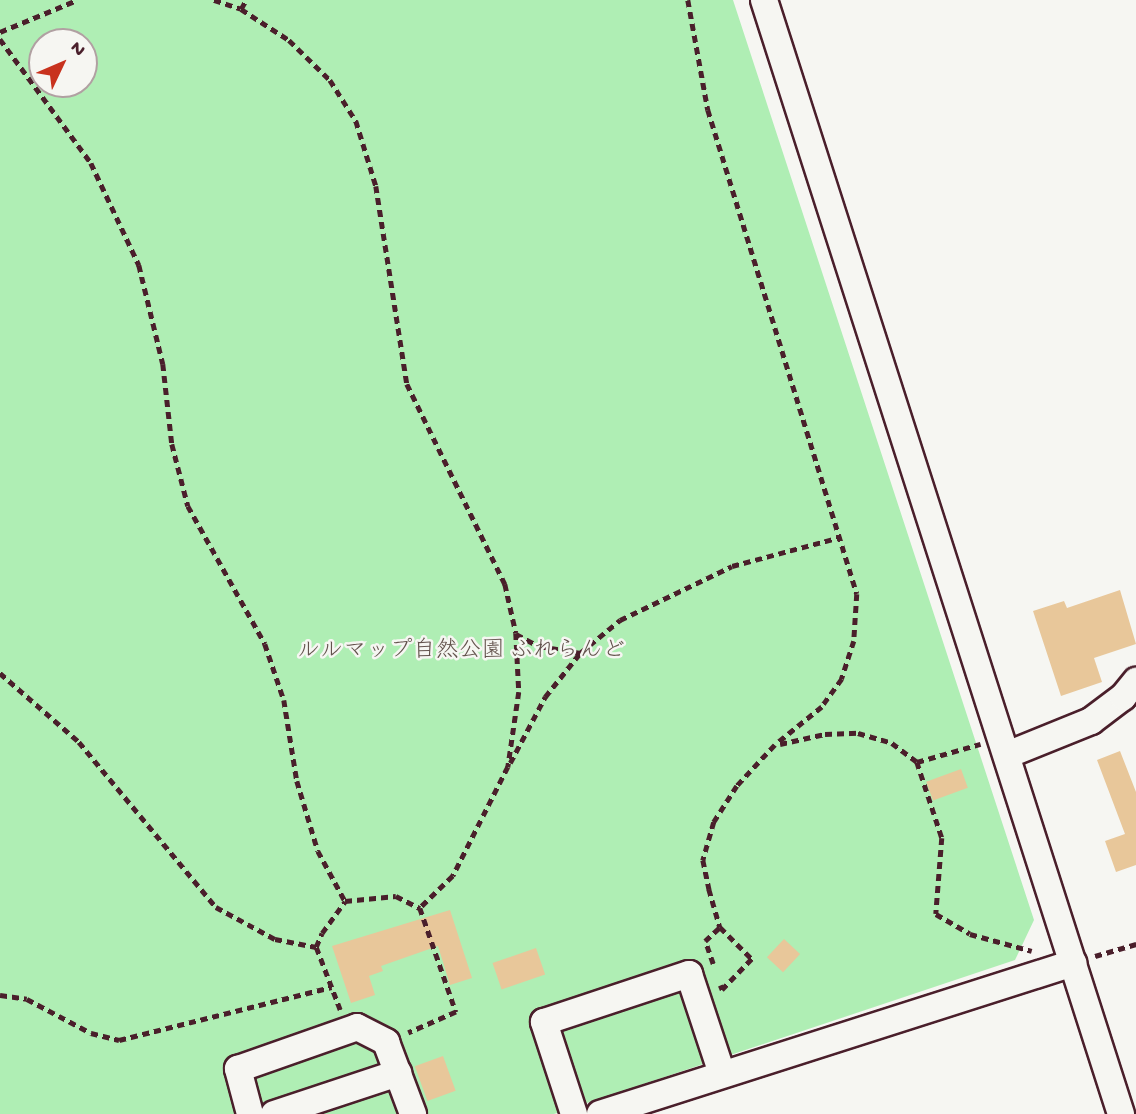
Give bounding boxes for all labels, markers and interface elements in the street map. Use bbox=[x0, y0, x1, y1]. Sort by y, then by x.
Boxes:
north arrow bbox=[28, 28, 98, 98]
text: N bbox=[64, 37, 90, 62]
park label: ルルマップ自然公園 ふれらんど bbox=[297, 638, 625, 666]

